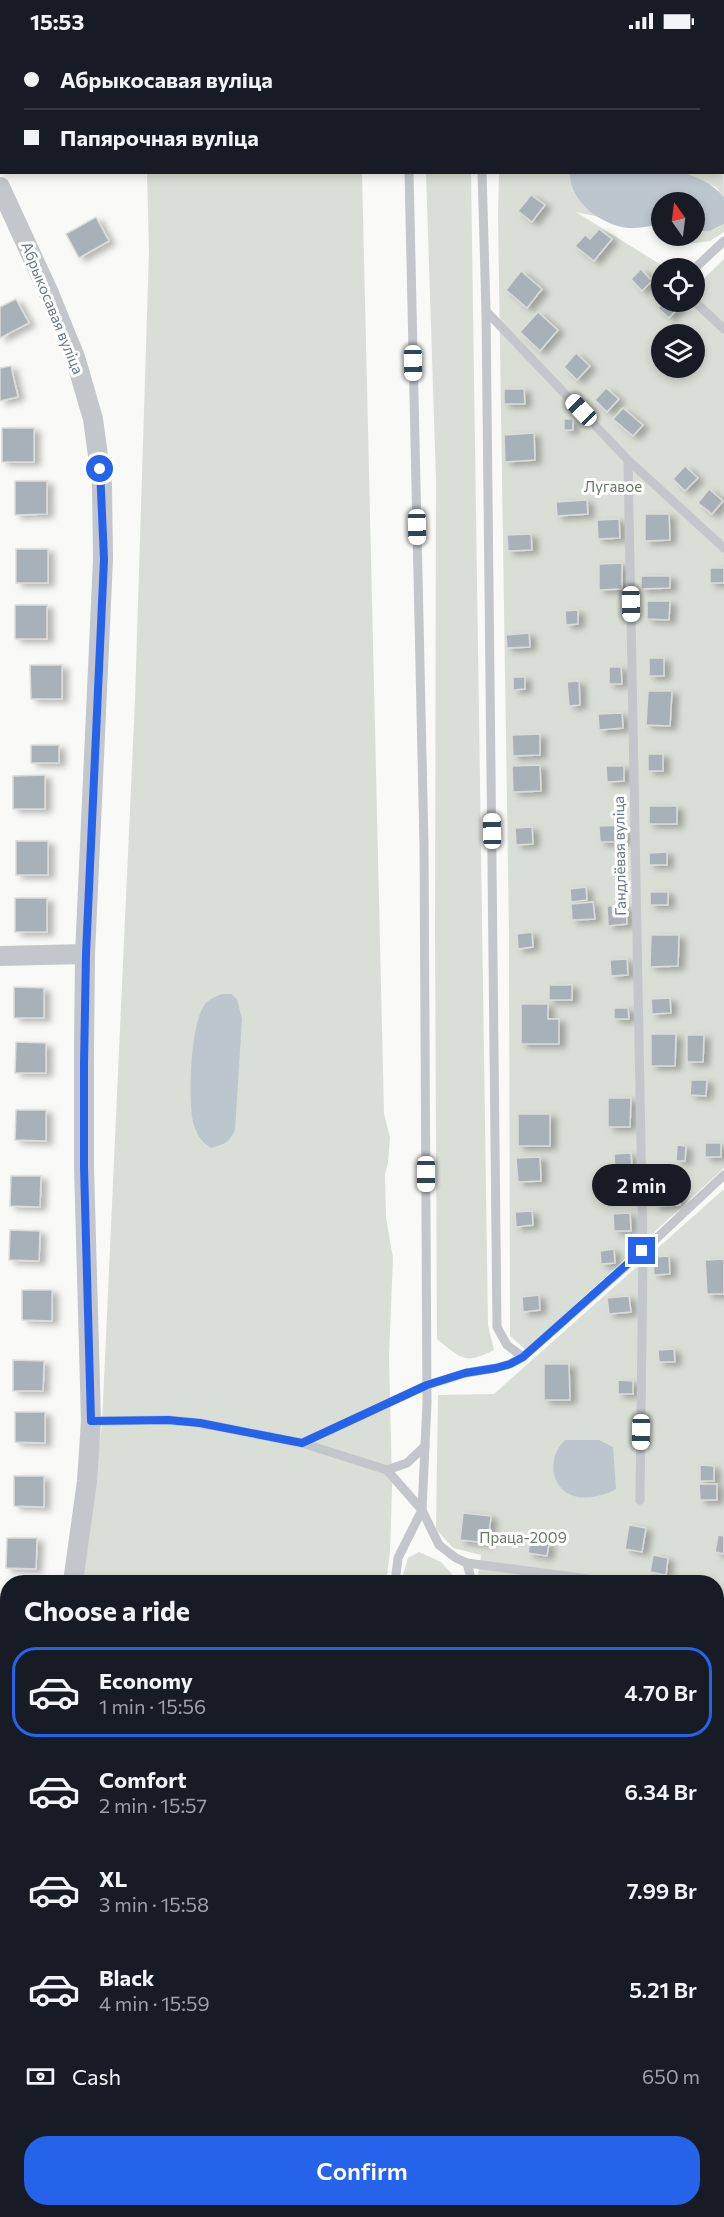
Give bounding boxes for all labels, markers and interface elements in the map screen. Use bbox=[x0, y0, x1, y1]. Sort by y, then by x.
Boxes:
text: 15:53 bbox=[30, 8, 84, 35]
text: Абрыкосавая вуліца bbox=[60, 66, 273, 93]
text: Папярочная вуліца bbox=[60, 124, 259, 151]
north arrow bbox=[651, 192, 705, 246]
map controls bbox=[651, 192, 705, 378]
street label: Абрыкосавая вуліца bbox=[18, 239, 88, 376]
button: locate bbox=[651, 258, 705, 312]
button: layers bbox=[651, 324, 705, 378]
car bbox=[404, 345, 422, 381]
car bbox=[562, 391, 600, 429]
route start bbox=[86, 455, 113, 482]
park label: Лугавое bbox=[584, 477, 642, 495]
car bbox=[408, 509, 426, 545]
car bbox=[622, 586, 640, 622]
street label: Гандлёвая вуліца bbox=[609, 796, 629, 916]
car bbox=[483, 813, 501, 849]
car bbox=[417, 1156, 435, 1192]
callout: 2 min bbox=[592, 1164, 692, 1206]
text: 2 min bbox=[617, 1173, 666, 1197]
route end bbox=[628, 1237, 655, 1264]
car bbox=[632, 1414, 650, 1450]
park label: Праца-2009 bbox=[479, 1528, 567, 1546]
text: Choose a ride bbox=[24, 1594, 190, 1627]
icon: car bbox=[27, 1665, 81, 1719]
text: Economy bbox=[99, 1667, 193, 1694]
text: 4.70 Br bbox=[624, 1679, 697, 1706]
text: 1 min · 15:56 bbox=[99, 1694, 206, 1718]
icon: car bbox=[27, 1764, 81, 1818]
text: Comfort bbox=[99, 1766, 187, 1793]
text: 6.34 Br bbox=[624, 1778, 697, 1805]
text: 2 min · 15:57 bbox=[99, 1793, 207, 1817]
icon: car bbox=[27, 1863, 81, 1917]
text: XL bbox=[99, 1865, 127, 1892]
text: 7.99 Br bbox=[627, 1877, 697, 1904]
text: 3 min · 15:58 bbox=[99, 1892, 209, 1916]
icon: car bbox=[27, 1962, 81, 2016]
text: Black bbox=[99, 1964, 154, 1991]
text: 5.21 Br bbox=[629, 1976, 697, 2003]
text: 4 min · 15:59 bbox=[99, 1991, 210, 2015]
icon: cash bbox=[24, 2060, 57, 2093]
text: Cash bbox=[72, 2063, 121, 2090]
text: 650 m bbox=[642, 2064, 700, 2088]
button: Confirm bbox=[24, 2136, 700, 2205]

